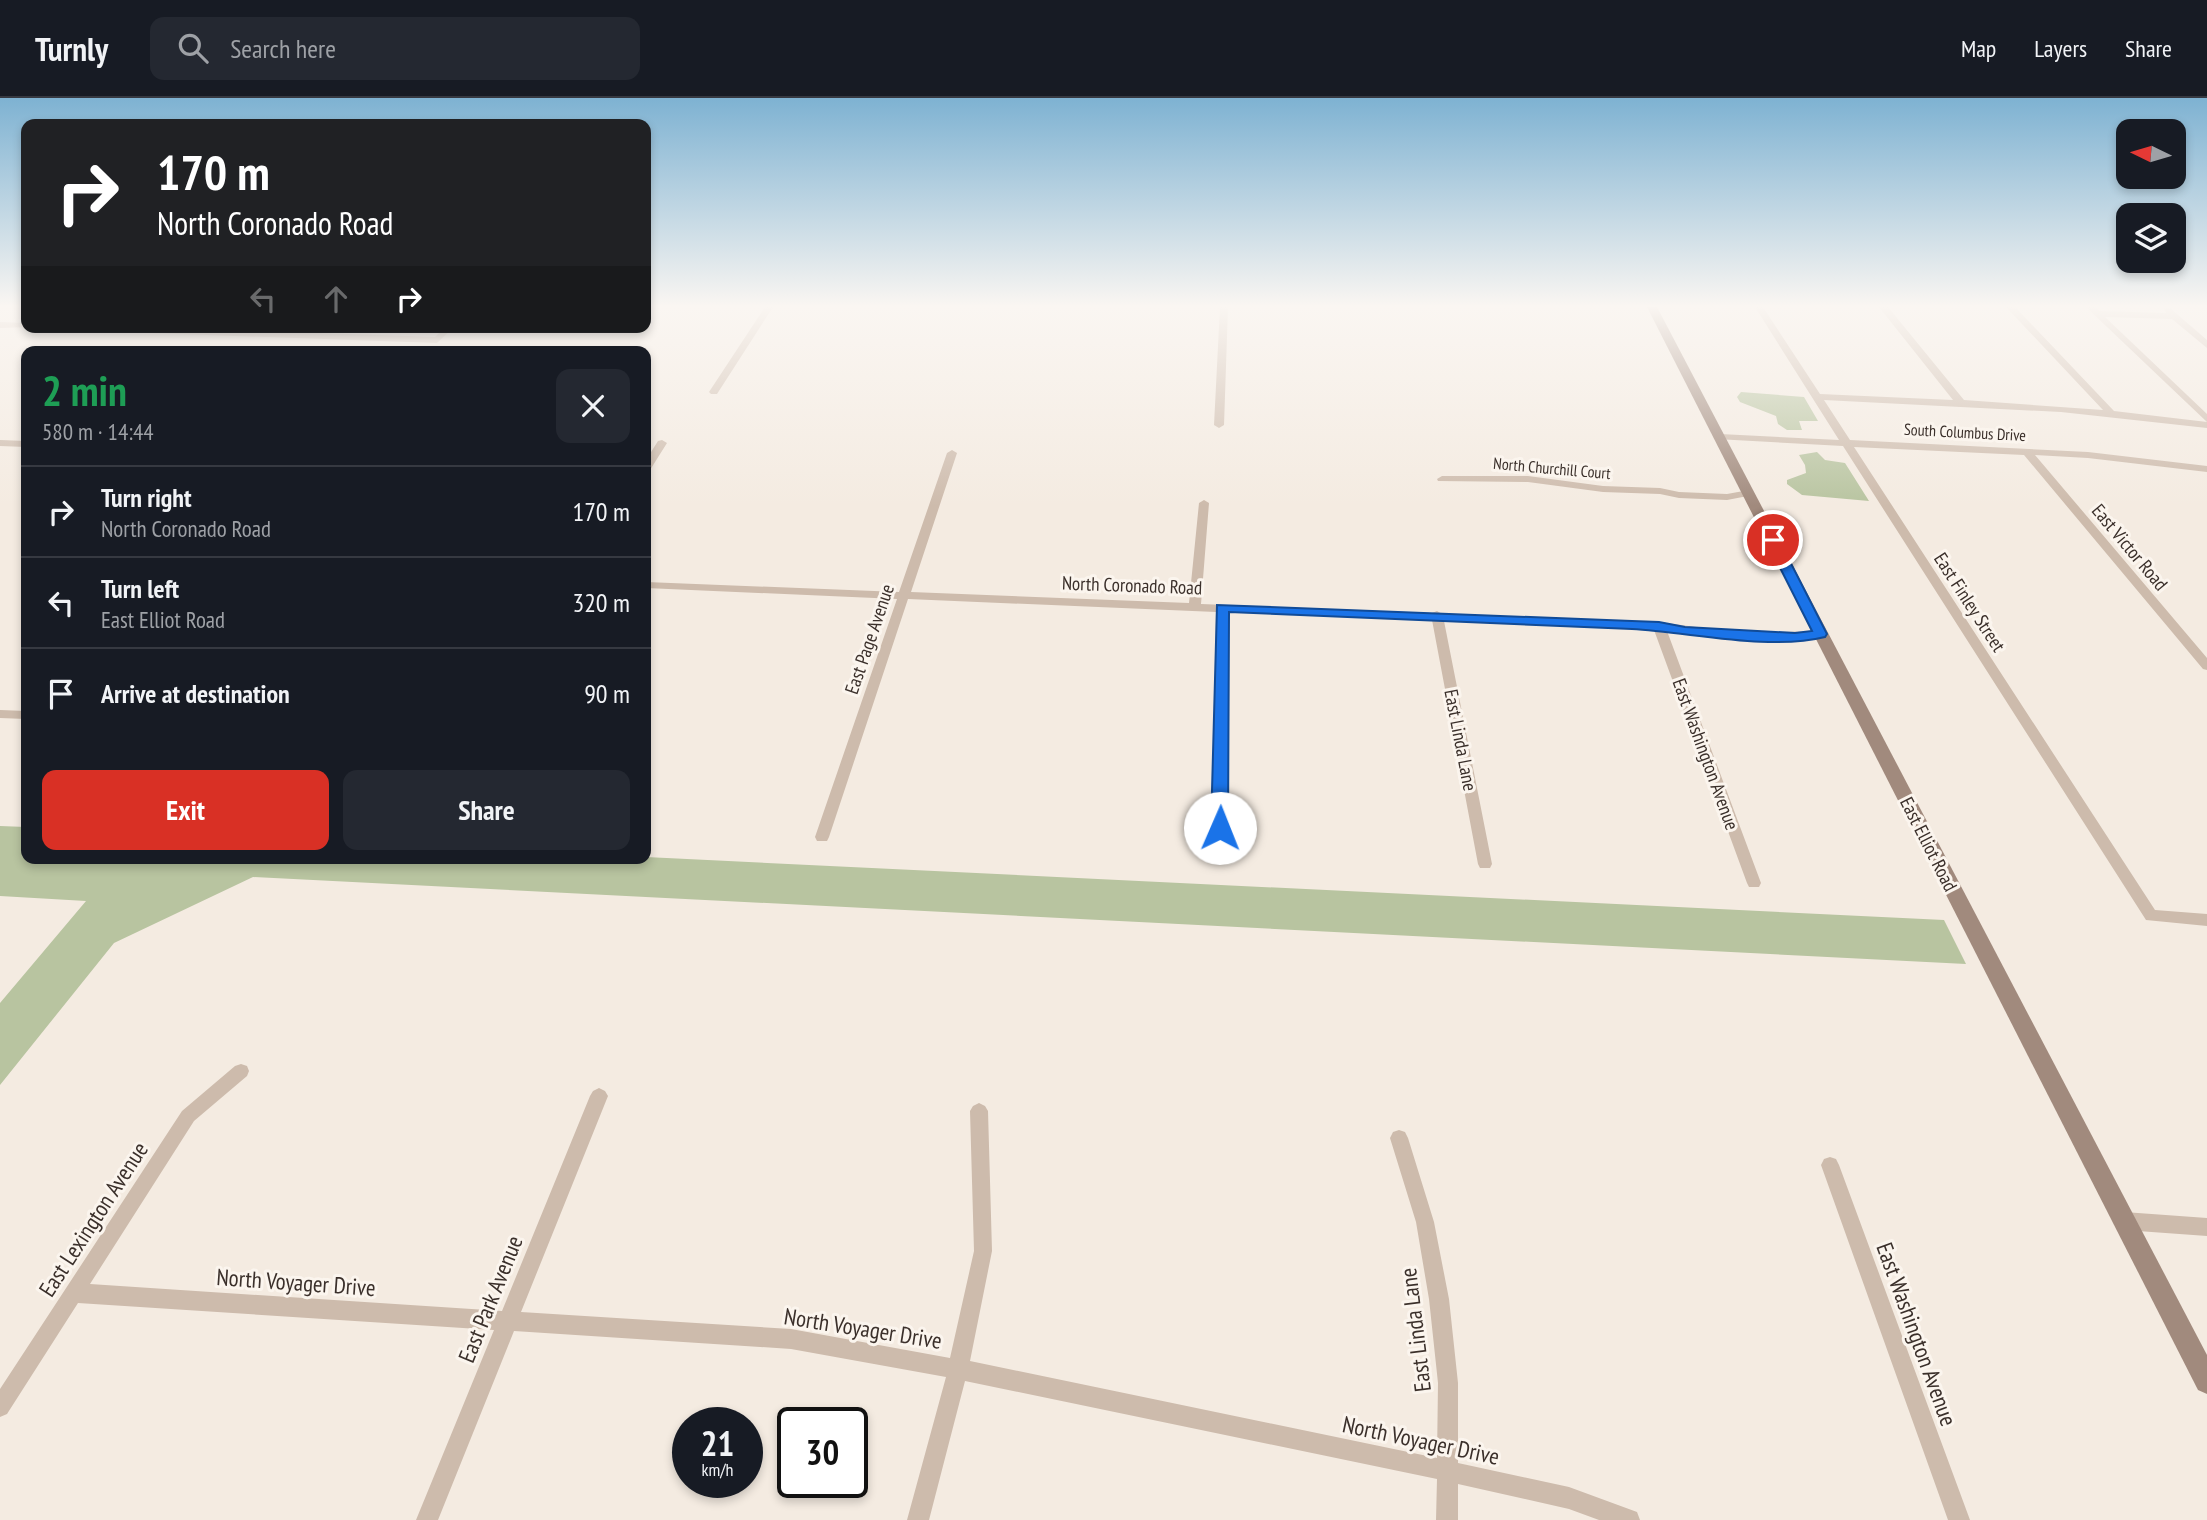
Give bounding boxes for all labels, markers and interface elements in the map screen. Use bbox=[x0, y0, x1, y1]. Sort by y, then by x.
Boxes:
search box bbox=[150, 17, 640, 80]
text: Turnly bbox=[35, 27, 108, 70]
icon: search bbox=[174, 29, 212, 67]
text: Search here bbox=[230, 32, 336, 65]
text: Map bbox=[1961, 33, 1996, 64]
text: Layers bbox=[2034, 33, 2087, 64]
text: Share bbox=[2125, 33, 2172, 64]
north arrow bbox=[2116, 119, 2186, 189]
map controls bbox=[2116, 119, 2186, 273]
text: 170 m bbox=[157, 140, 270, 204]
icon: right bbox=[42, 147, 133, 238]
text: North Coronado Road bbox=[157, 202, 393, 244]
button: layers bbox=[2116, 203, 2186, 273]
icon: left bbox=[244, 280, 282, 318]
icon: ahead bbox=[317, 280, 355, 318]
icon: right bbox=[390, 280, 428, 318]
text: 2 min bbox=[42, 363, 127, 418]
button: close bbox=[556, 369, 630, 443]
text: 580 m · 14:44 bbox=[42, 417, 154, 446]
street label: South Columbus Drive bbox=[1903, 419, 2027, 445]
street label: North Churchill Court bbox=[1492, 453, 1612, 483]
text: Turn right bbox=[101, 481, 192, 514]
icon: right bbox=[42, 493, 80, 531]
text: 170 m bbox=[572, 495, 630, 528]
street label: East Victor Road bbox=[2087, 499, 2173, 595]
pin bbox=[1743, 510, 1803, 570]
text: North Coronado Road bbox=[101, 514, 271, 543]
icon: arrive bbox=[1754, 521, 1792, 559]
street label: East Finley Street bbox=[1929, 548, 2011, 657]
street label: North Coronado Road bbox=[1061, 571, 1203, 599]
text: Turn left bbox=[101, 572, 179, 605]
street label: East Page Avenue bbox=[839, 581, 899, 697]
icon: left bbox=[42, 584, 80, 622]
text: 320 m bbox=[572, 586, 630, 619]
text: East Elliot Road bbox=[101, 605, 225, 634]
icon: arrive bbox=[42, 675, 80, 713]
street label: East Washington Avenue bbox=[1667, 675, 1745, 833]
text: Arrive at destination bbox=[101, 677, 290, 710]
text: 90 m bbox=[584, 677, 630, 710]
street label: East Linda Lane bbox=[1439, 687, 1483, 793]
button: Exit bbox=[42, 770, 329, 850]
button: Share bbox=[343, 770, 630, 850]
position arrow bbox=[1183, 791, 1257, 865]
street label: East Elliot Road bbox=[1895, 793, 1963, 895]
street label: East Lexington Avenue bbox=[32, 1136, 154, 1302]
street label: East Park Avenue bbox=[451, 1231, 529, 1367]
street label: East Washington Avenue bbox=[1870, 1238, 1964, 1430]
street label: North Voyager Drive bbox=[215, 1262, 377, 1302]
street label: East Linda Lane bbox=[1393, 1266, 1437, 1394]
street label: North Voyager Drive bbox=[782, 1301, 944, 1355]
speed limit sign: 30 bbox=[777, 1407, 868, 1498]
street label: North Voyager Drive bbox=[1340, 1409, 1502, 1471]
text: 21 bbox=[701, 1420, 734, 1466]
text: km/h bbox=[702, 1458, 733, 1481]

